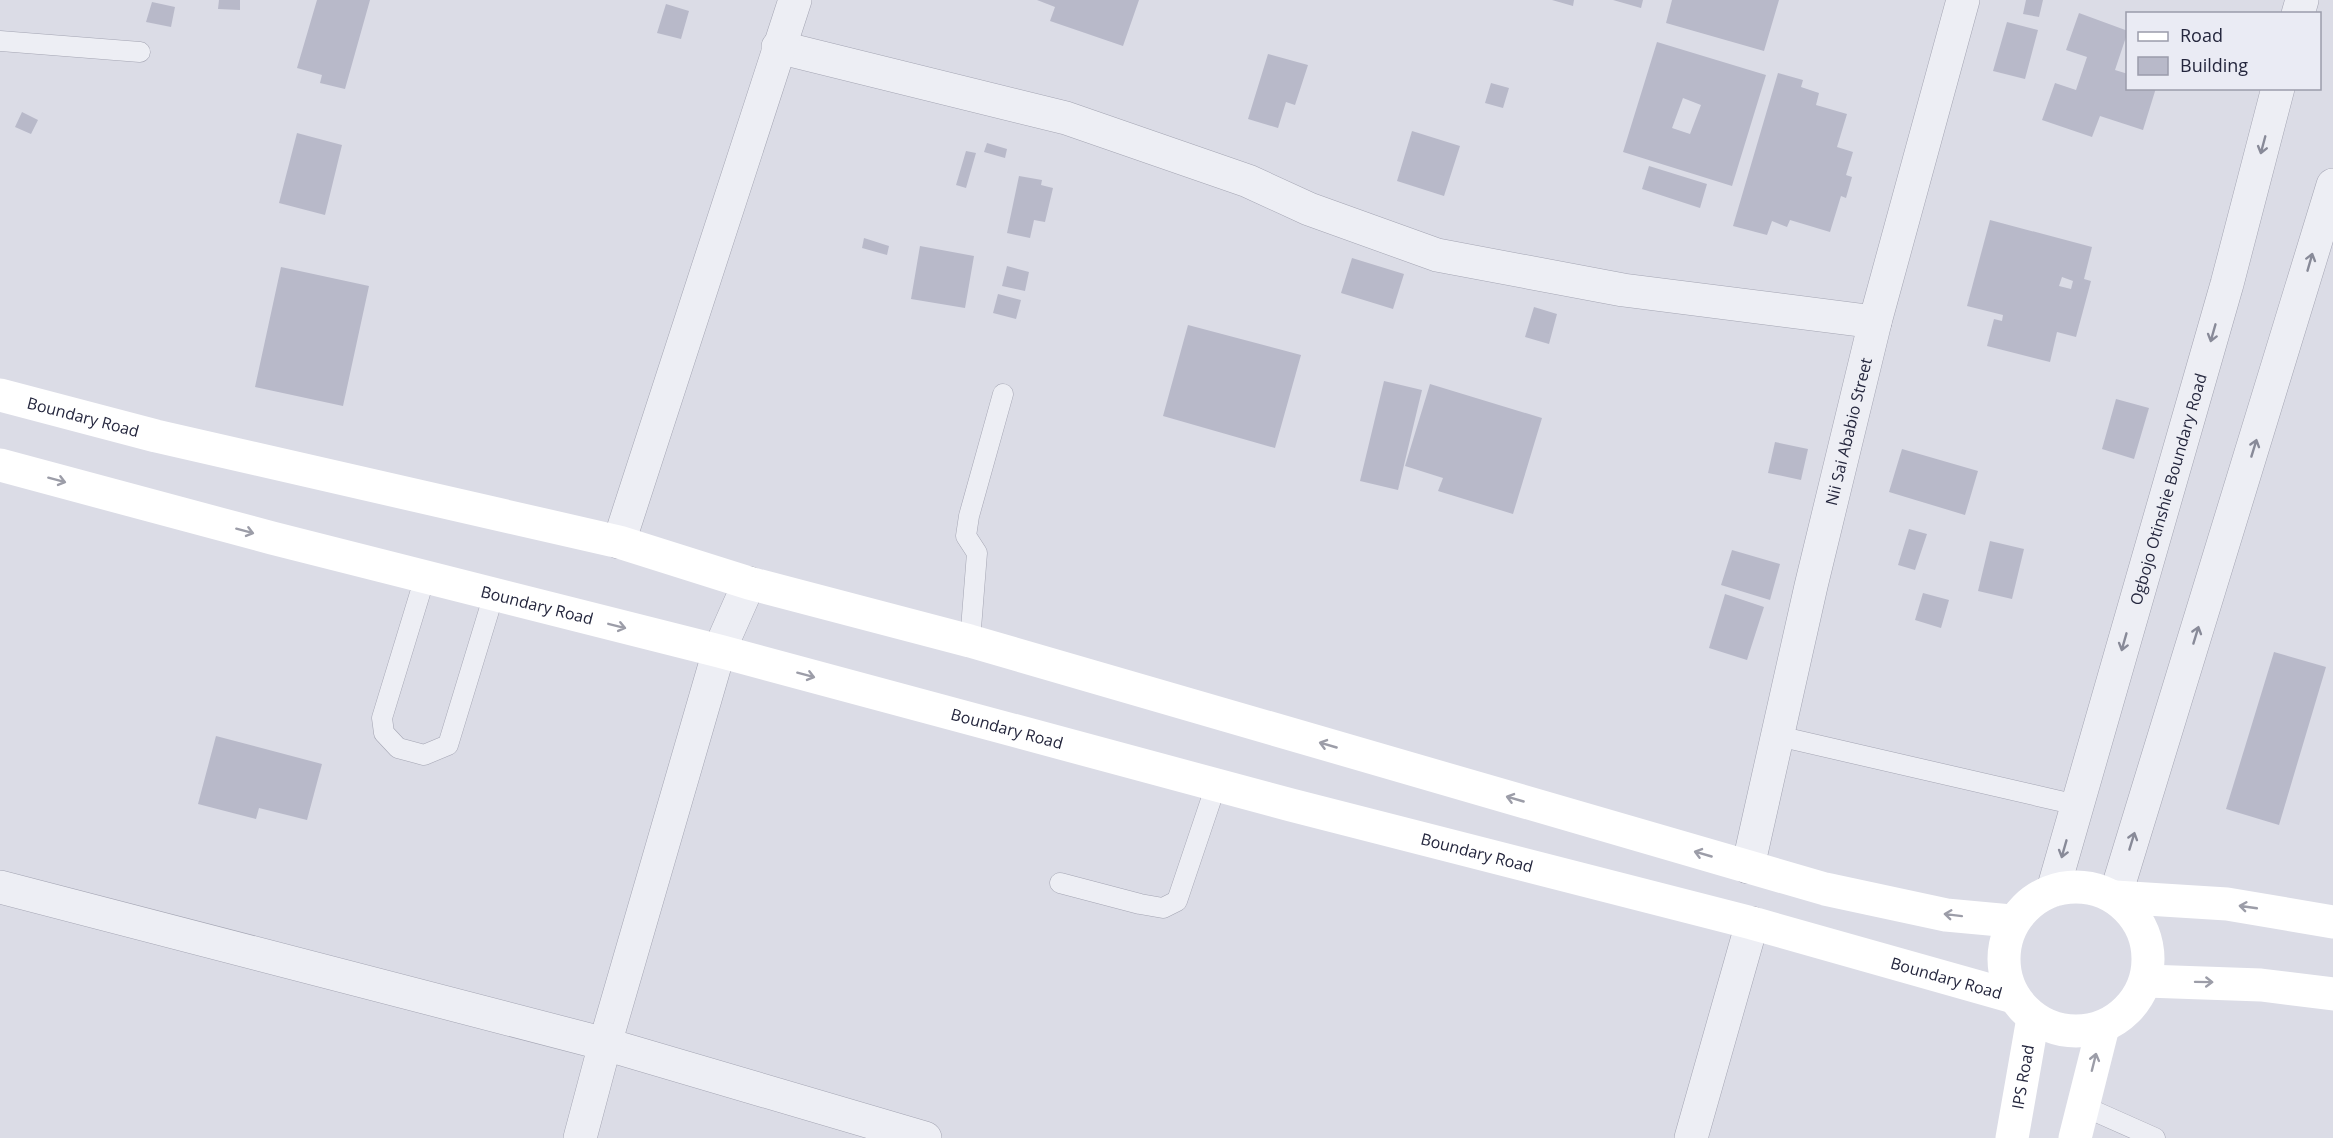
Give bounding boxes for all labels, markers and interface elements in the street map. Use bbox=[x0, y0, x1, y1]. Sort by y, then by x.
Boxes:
legend bbox=[2126, 12, 2321, 90]
text: Road bbox=[2180, 23, 2223, 47]
text: Building bbox=[2180, 53, 2248, 77]
one-way arrow bbox=[2257, 135, 2269, 154]
one-way arrow bbox=[2305, 253, 2316, 272]
one-way arrow bbox=[2207, 323, 2218, 342]
street label: Nii Sai Ababio Street bbox=[1820, 355, 1877, 508]
street label: Ogbojo Otinshie Boundary Road bbox=[2124, 371, 2212, 608]
street label: Boundary Road bbox=[25, 392, 142, 442]
one-way arrow bbox=[2249, 439, 2260, 458]
one-way arrow bbox=[47, 475, 66, 486]
one-way arrow bbox=[235, 525, 254, 537]
street label: Boundary Road bbox=[479, 580, 596, 630]
one-way arrow bbox=[607, 620, 626, 632]
one-way arrow bbox=[2191, 626, 2202, 645]
one-way arrow bbox=[2118, 632, 2129, 651]
one-way arrow bbox=[796, 670, 815, 681]
street label: Boundary Road bbox=[949, 703, 1066, 754]
one-way arrow bbox=[1319, 739, 1338, 750]
one-way arrow bbox=[1506, 793, 1525, 804]
street label: Boundary Road bbox=[1418, 828, 1535, 878]
one-way arrow bbox=[2128, 832, 2139, 851]
one-way arrow bbox=[2058, 840, 2070, 859]
one-way arrow bbox=[1693, 848, 1712, 859]
one-way arrow bbox=[2239, 901, 2258, 912]
one-way arrow bbox=[1943, 909, 1963, 920]
street label: Boundary Road bbox=[1888, 952, 2005, 1004]
one-way arrow bbox=[2194, 976, 2214, 988]
street label: IPS Road bbox=[2006, 1043, 2039, 1111]
one-way arrow bbox=[2089, 1053, 2100, 1072]

